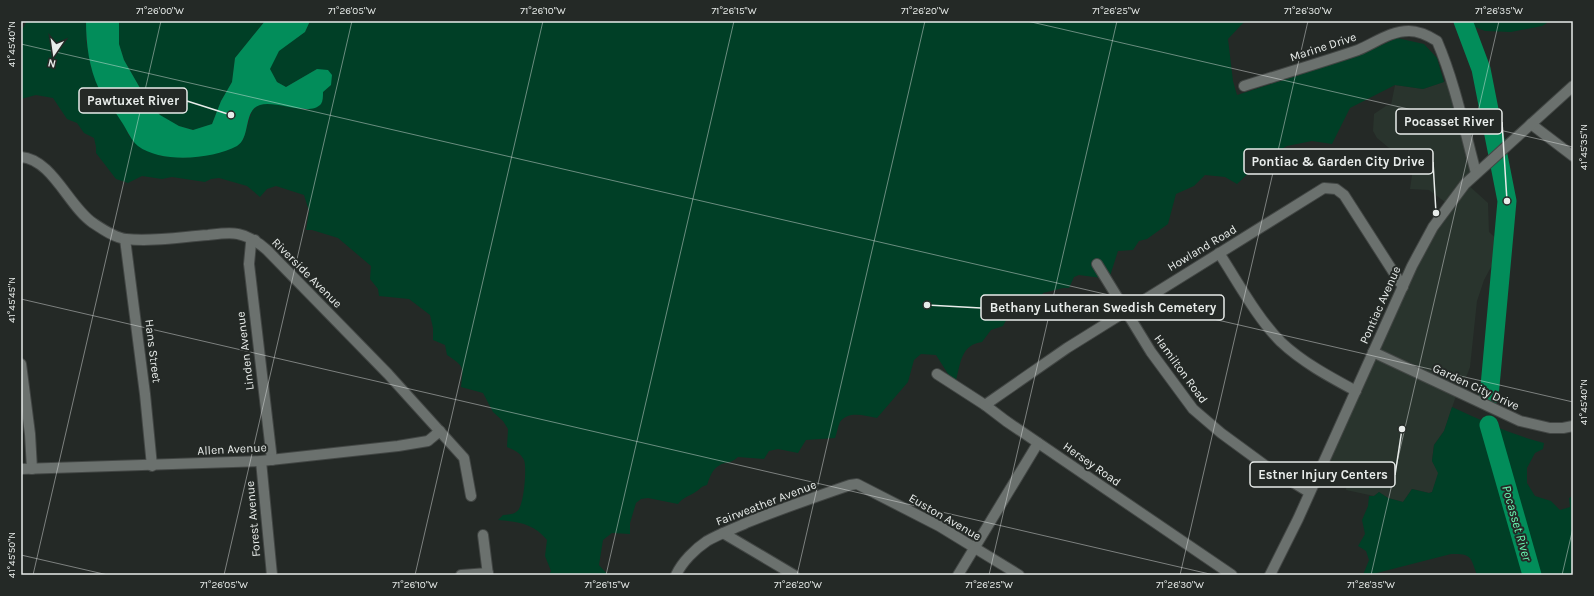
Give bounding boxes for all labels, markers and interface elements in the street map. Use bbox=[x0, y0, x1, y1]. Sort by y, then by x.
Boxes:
text: 71°26'00"W bbox=[136, 5, 184, 17]
text: 71°26'05"W bbox=[328, 5, 376, 17]
text: 71°26'10"W bbox=[520, 5, 566, 17]
text: 71°26'15"W bbox=[711, 5, 757, 17]
text: 71°26'20"W bbox=[901, 5, 949, 17]
text: 71°26'25"W bbox=[1092, 5, 1140, 17]
text: 71°26'30"W bbox=[1284, 5, 1332, 17]
text: 71°26'35"W bbox=[1475, 5, 1523, 17]
text: 41°45'40"N bbox=[6, 21, 18, 67]
street label: Marine Drive bbox=[1288, 30, 1358, 64]
north arrow bbox=[34, 34, 74, 74]
text: N bbox=[47, 56, 57, 70]
callout: Pawtuxet River bbox=[79, 88, 187, 113]
text: Pawtuxet River bbox=[87, 93, 180, 108]
callout: Pocasset River bbox=[1396, 109, 1502, 134]
text: Pocasset River bbox=[1404, 114, 1495, 129]
text: 41°45'35"N bbox=[1578, 124, 1590, 170]
callout: Pontiac & Garden City Drive bbox=[1244, 149, 1433, 174]
text: Pontiac & Garden City Drive bbox=[1251, 154, 1425, 169]
street label: Howland Road bbox=[1165, 222, 1239, 274]
street label: Riverside Avenue bbox=[269, 235, 345, 311]
street label: Pontiac Avenue bbox=[1357, 264, 1403, 346]
text: 41°45'45"N bbox=[6, 277, 18, 323]
callout: Bethany Lutheran Swedish Cemetery bbox=[981, 295, 1224, 320]
text: Bethany Lutheran Swedish Cemetery bbox=[990, 300, 1217, 315]
street label: Linden Avenue bbox=[233, 311, 257, 391]
street label: Hans Street bbox=[142, 318, 164, 384]
street label: Hamilton Road bbox=[1151, 332, 1211, 406]
street label: Garden City Drive bbox=[1430, 361, 1522, 413]
text: 41°45'40"N bbox=[1578, 379, 1590, 425]
street label: Hersey Road bbox=[1061, 439, 1123, 489]
street label: Allen Avenue bbox=[197, 440, 267, 458]
callout: Estner Injury Centers bbox=[1250, 462, 1395, 487]
text: Estner Injury Centers bbox=[1258, 467, 1388, 482]
street label: Fairweather Avenue bbox=[714, 477, 818, 529]
street label: Forest Avenue bbox=[243, 480, 263, 558]
water label: Pocasset River bbox=[1499, 483, 1535, 563]
street label: Euston Avenue bbox=[906, 491, 984, 543]
text: 41°45'50"N bbox=[6, 532, 18, 578]
text: 71°26'05"W bbox=[200, 579, 248, 591]
text: 71°26'10"W bbox=[392, 579, 438, 591]
text: 71°26'15"W bbox=[584, 579, 630, 591]
text: 71°26'20"W bbox=[774, 579, 822, 591]
text: 71°26'25"W bbox=[965, 579, 1013, 591]
text: 71°26'30"W bbox=[1156, 579, 1204, 591]
text: 71°26'35"W bbox=[1347, 579, 1395, 591]

